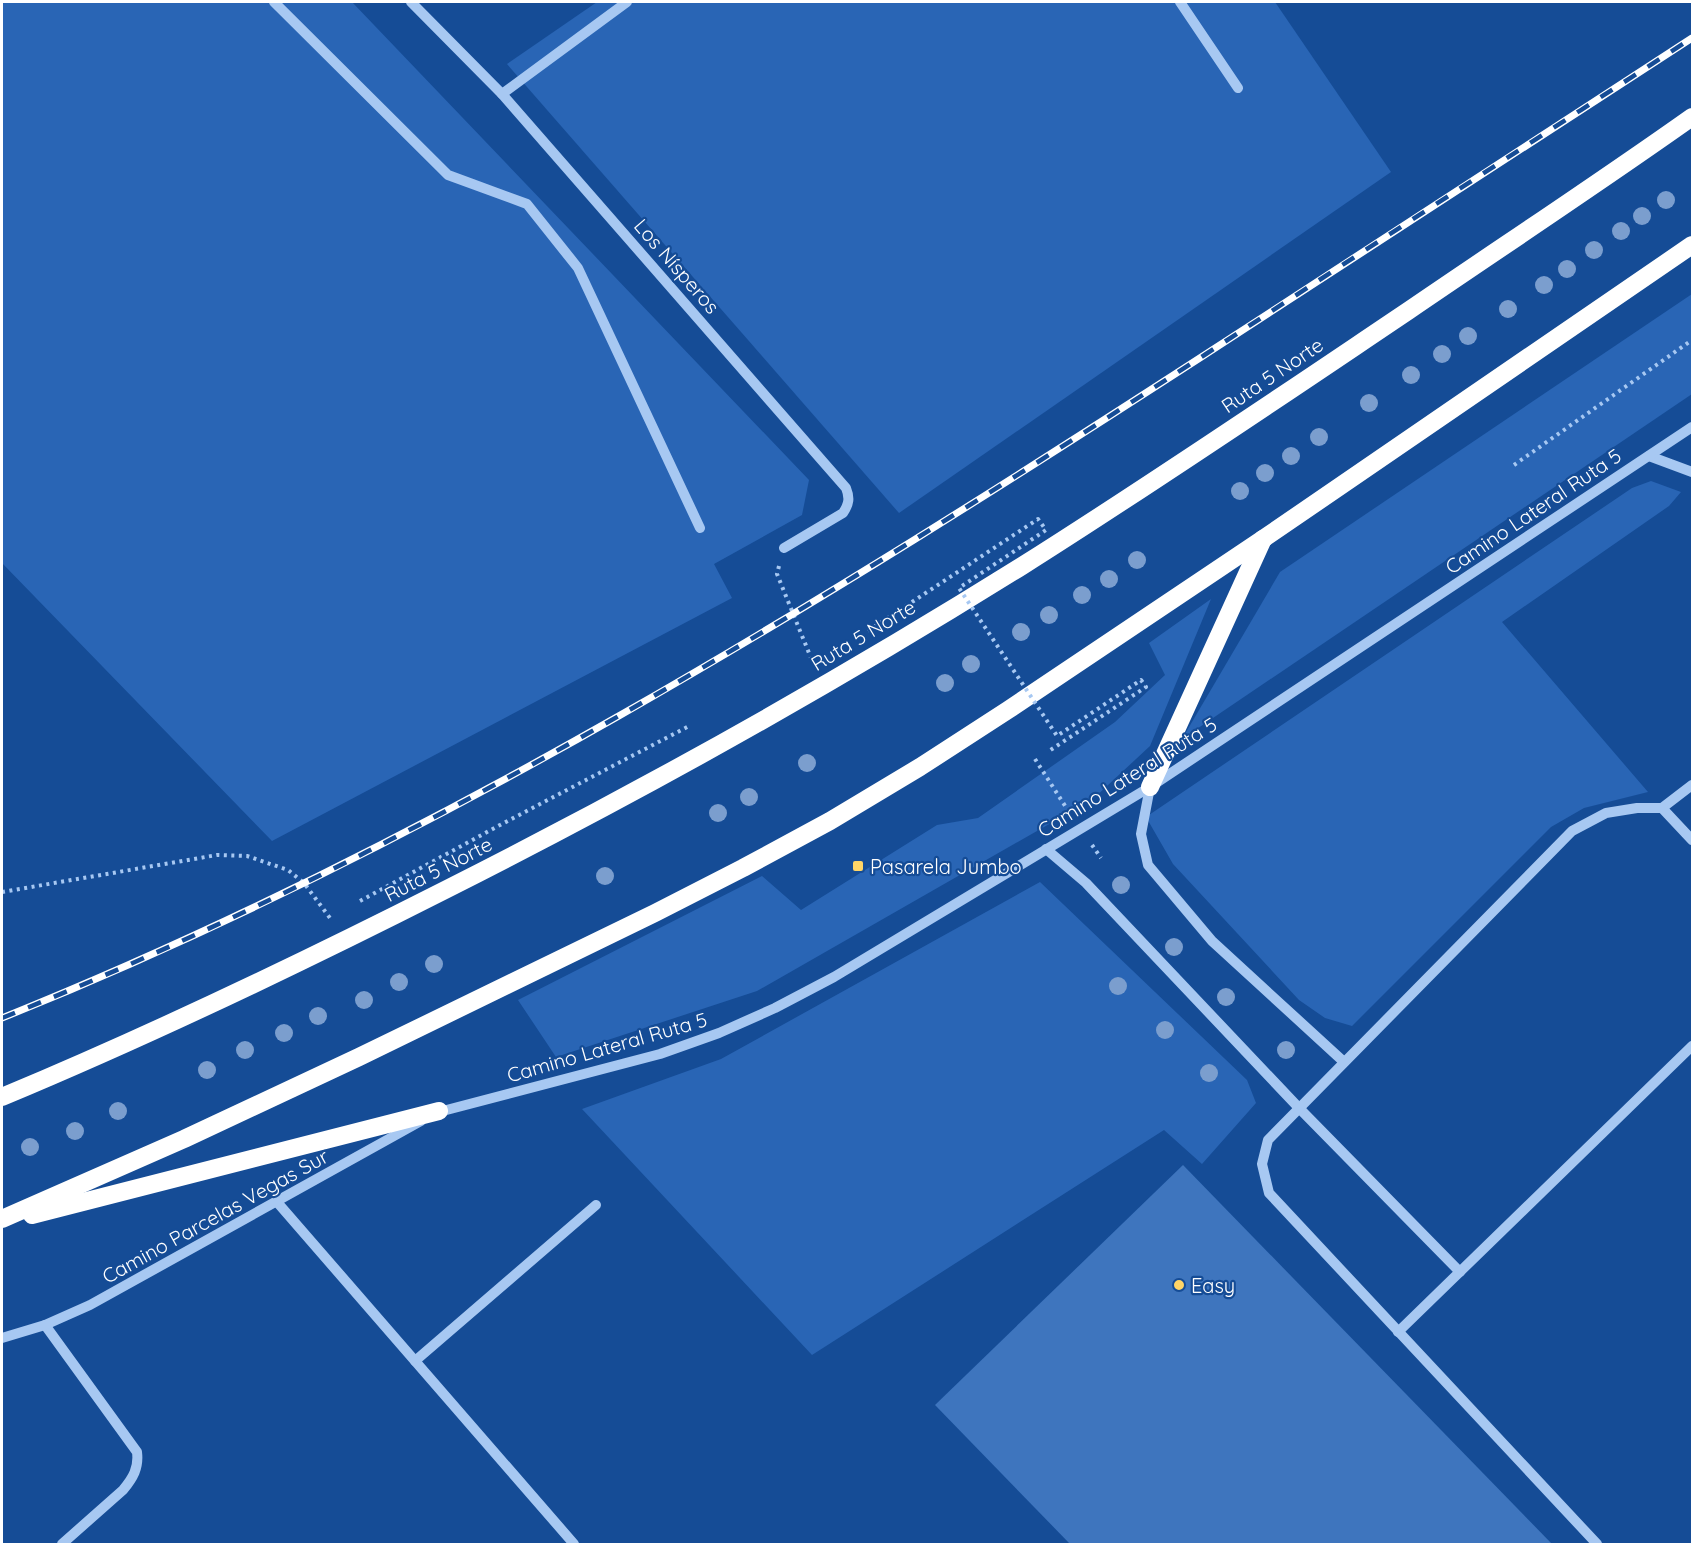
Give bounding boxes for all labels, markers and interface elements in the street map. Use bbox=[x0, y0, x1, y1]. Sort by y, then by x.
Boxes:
street label: Los Nísperos bbox=[629, 213, 725, 319]
street label: Ruta 5 Norte bbox=[1216, 332, 1328, 418]
street label: Camino Lateral Ruta 5 bbox=[1440, 443, 1626, 579]
street label: Ruta 5 Norte bbox=[806, 594, 920, 676]
street label: Camino Lateral Ruta 5 bbox=[1033, 712, 1221, 842]
street label: Ruta 5 Norte bbox=[380, 831, 496, 907]
place label: Pasarela Jumbo bbox=[870, 854, 1022, 879]
marker: Pasarela Jumbo bbox=[851, 859, 865, 873]
street label: Camino Lateral Ruta 5 bbox=[504, 1006, 710, 1088]
street label: Camino Parcelas Vegas Sur bbox=[97, 1143, 333, 1289]
place label: Easy bbox=[1191, 1273, 1235, 1298]
marker: Easy bbox=[1172, 1278, 1186, 1292]

